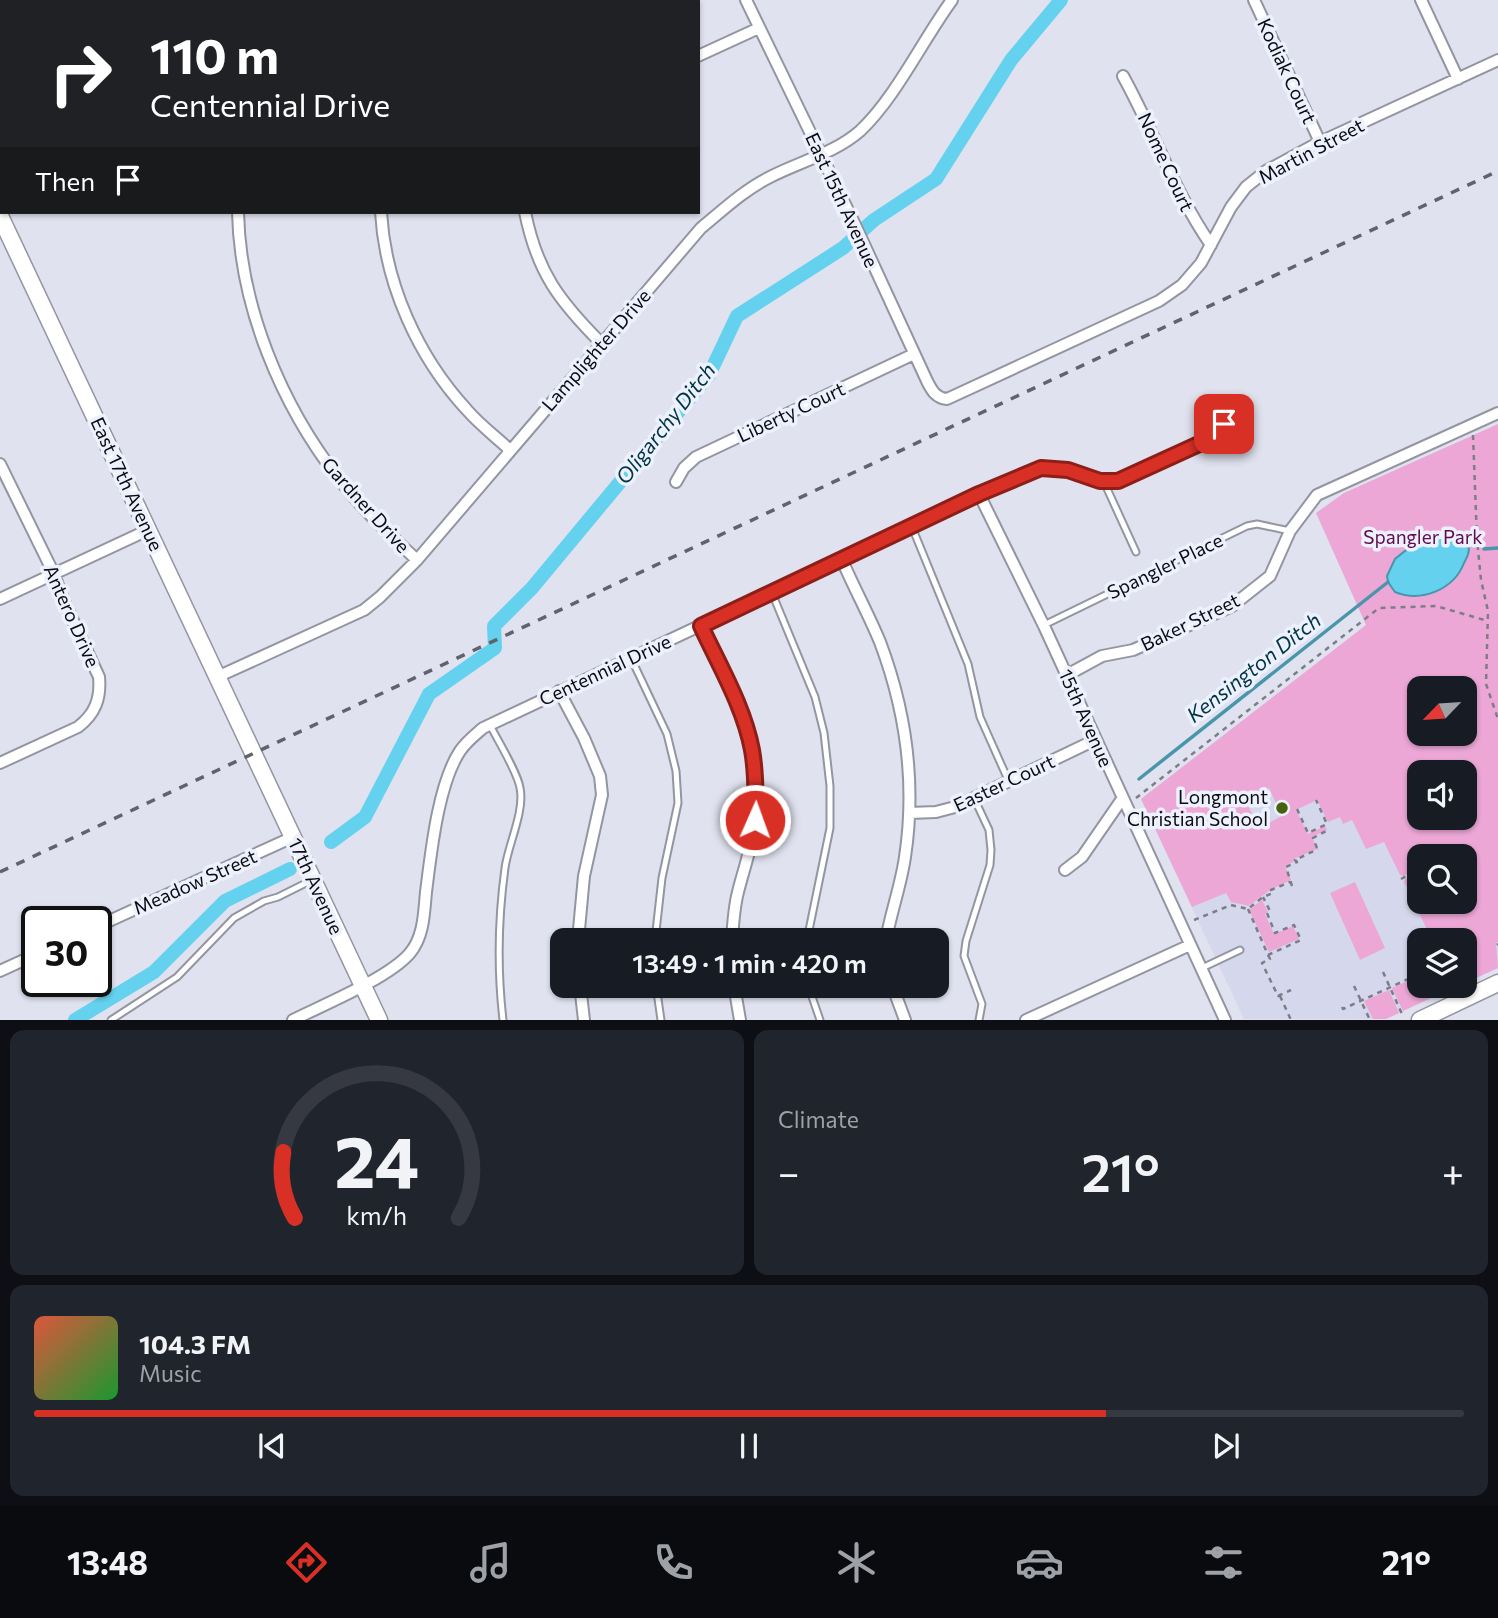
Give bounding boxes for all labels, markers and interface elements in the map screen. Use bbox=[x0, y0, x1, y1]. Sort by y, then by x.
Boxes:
street label: Kodiak Court bbox=[1253, 14, 1322, 127]
text: 110 m bbox=[150, 24, 279, 84]
icon: right bbox=[35, 28, 126, 119]
text: Centennial Drive bbox=[150, 84, 390, 124]
street label: Nome Court bbox=[1134, 109, 1199, 215]
street label: Martin Street bbox=[1254, 113, 1368, 188]
street label: East 15th Avenue bbox=[801, 129, 884, 271]
icon: arrive bbox=[109, 161, 147, 199]
text: Then bbox=[35, 165, 95, 196]
street label: Lamplighter Drive bbox=[536, 284, 655, 415]
water label: Oligarchy Ditch bbox=[610, 358, 720, 489]
street label: Liberty Court bbox=[733, 376, 849, 447]
pin bbox=[1194, 394, 1254, 454]
icon: arrive bbox=[1205, 405, 1243, 443]
street label: East 17th Avenue bbox=[86, 413, 169, 554]
street label: Gardner Drive bbox=[318, 452, 415, 557]
park label: Spangler Park bbox=[1363, 525, 1483, 548]
street label: Spangler Place bbox=[1103, 528, 1226, 603]
street label: Antero Drive bbox=[40, 561, 105, 671]
street label: Baker Street bbox=[1137, 588, 1243, 655]
water label: Kensington Ditch bbox=[1181, 607, 1325, 727]
street label: Centennial Drive bbox=[535, 629, 674, 710]
street label: 15th Avenue bbox=[1055, 665, 1118, 770]
north arrow bbox=[1407, 676, 1477, 746]
map controls bbox=[1407, 676, 1477, 998]
street label: Easter Court bbox=[949, 749, 1058, 816]
button: sound bbox=[1407, 760, 1477, 830]
position arrow bbox=[718, 783, 792, 857]
place label: Longmont Christian School bbox=[1127, 785, 1268, 830]
marker: Longmont Christian School bbox=[1274, 800, 1290, 816]
street label: 17th Avenue bbox=[284, 834, 349, 938]
street label: Meadow Street bbox=[130, 844, 260, 919]
button: search bbox=[1407, 844, 1477, 914]
speed limit sign: 30 bbox=[21, 906, 112, 997]
button: layers bbox=[1407, 928, 1477, 998]
text: 13:49 · 1 min · 420 m bbox=[632, 947, 867, 978]
text: Climate bbox=[778, 1105, 859, 1133]
text: 24 bbox=[334, 1115, 420, 1204]
text: 21° bbox=[1081, 1139, 1160, 1203]
text: − bbox=[778, 1148, 800, 1195]
text: + bbox=[1442, 1148, 1464, 1195]
text: km/h bbox=[347, 1200, 407, 1230]
text: 104.3 FM bbox=[139, 1328, 251, 1359]
text: Music bbox=[139, 1359, 202, 1387]
icon: previous bbox=[253, 1427, 291, 1465]
icon: pause bbox=[730, 1427, 768, 1465]
icon: next bbox=[1207, 1427, 1245, 1465]
icon: directions bbox=[282, 1538, 331, 1587]
icon: music bbox=[466, 1538, 515, 1587]
icon: phone bbox=[649, 1538, 698, 1587]
icon: climate bbox=[832, 1538, 881, 1587]
icon: car bbox=[1015, 1538, 1064, 1587]
icon: filters bbox=[1199, 1538, 1248, 1587]
text: 13:48 bbox=[67, 1542, 148, 1582]
text: 21° bbox=[1382, 1542, 1431, 1582]

